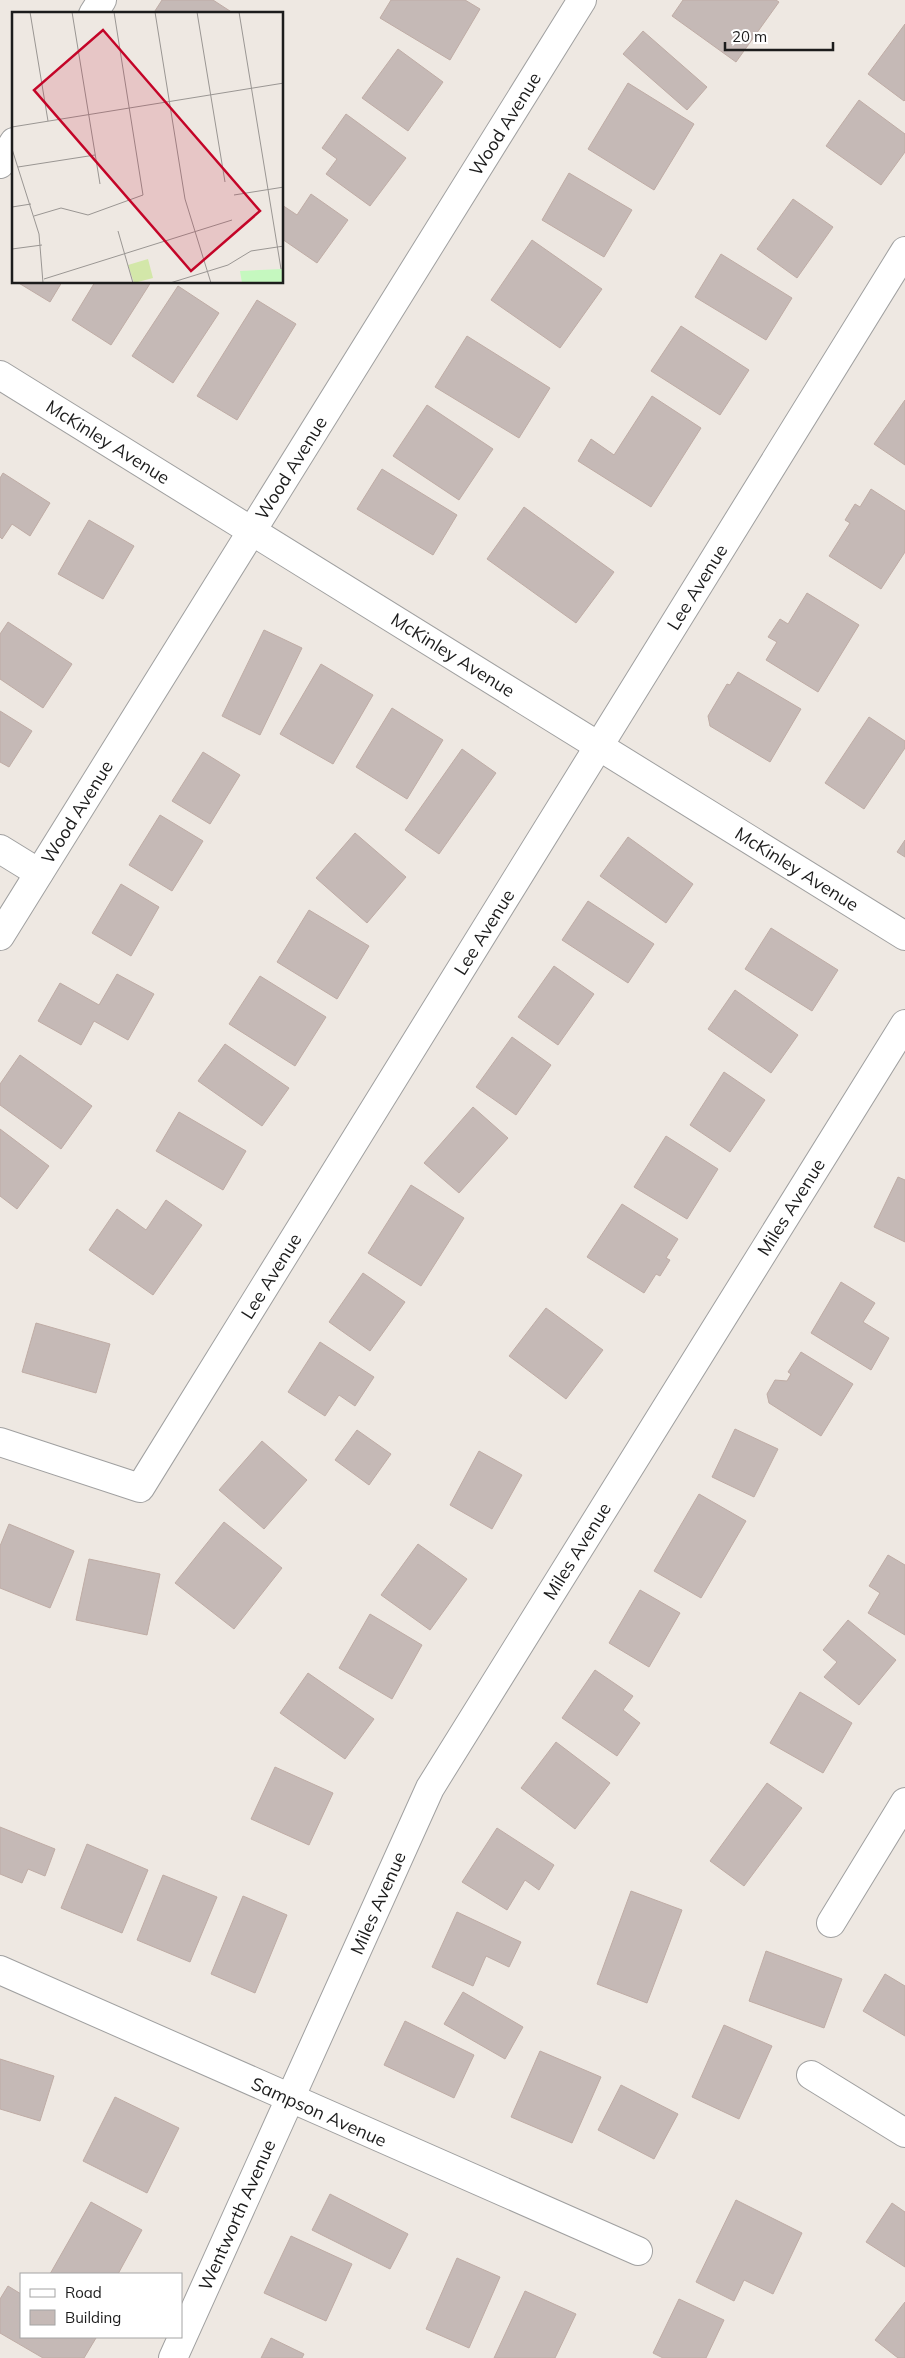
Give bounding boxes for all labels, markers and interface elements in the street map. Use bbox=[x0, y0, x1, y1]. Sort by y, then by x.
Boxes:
inset map bbox=[12, 12, 284, 284]
scale bar bbox=[725, 20, 832, 52]
text: 20 m bbox=[732, 27, 767, 46]
street label: Wood Avenue bbox=[464, 68, 546, 180]
street label: McKinley Avenue bbox=[42, 395, 174, 489]
street label: Wood Avenue bbox=[250, 412, 332, 524]
street label: Lee Avenue bbox=[662, 540, 732, 634]
street label: McKinley Avenue bbox=[387, 608, 519, 702]
street label: Wood Avenue bbox=[36, 756, 118, 868]
street label: McKinley Avenue bbox=[731, 822, 863, 916]
street label: Lee Avenue bbox=[449, 885, 519, 979]
street label: Miles Avenue bbox=[752, 1154, 830, 1260]
street label: Lee Avenue bbox=[236, 1229, 306, 1323]
street label: Miles Avenue bbox=[538, 1498, 616, 1604]
street label: Miles Avenue bbox=[345, 1848, 411, 1958]
street label: Sampson Avenue bbox=[248, 2072, 390, 2152]
street label: Wentworth Avenue bbox=[193, 2136, 281, 2294]
legend bbox=[20, 2273, 182, 2338]
text: Road bbox=[65, 2283, 102, 2302]
text: Building bbox=[65, 2308, 121, 2327]

